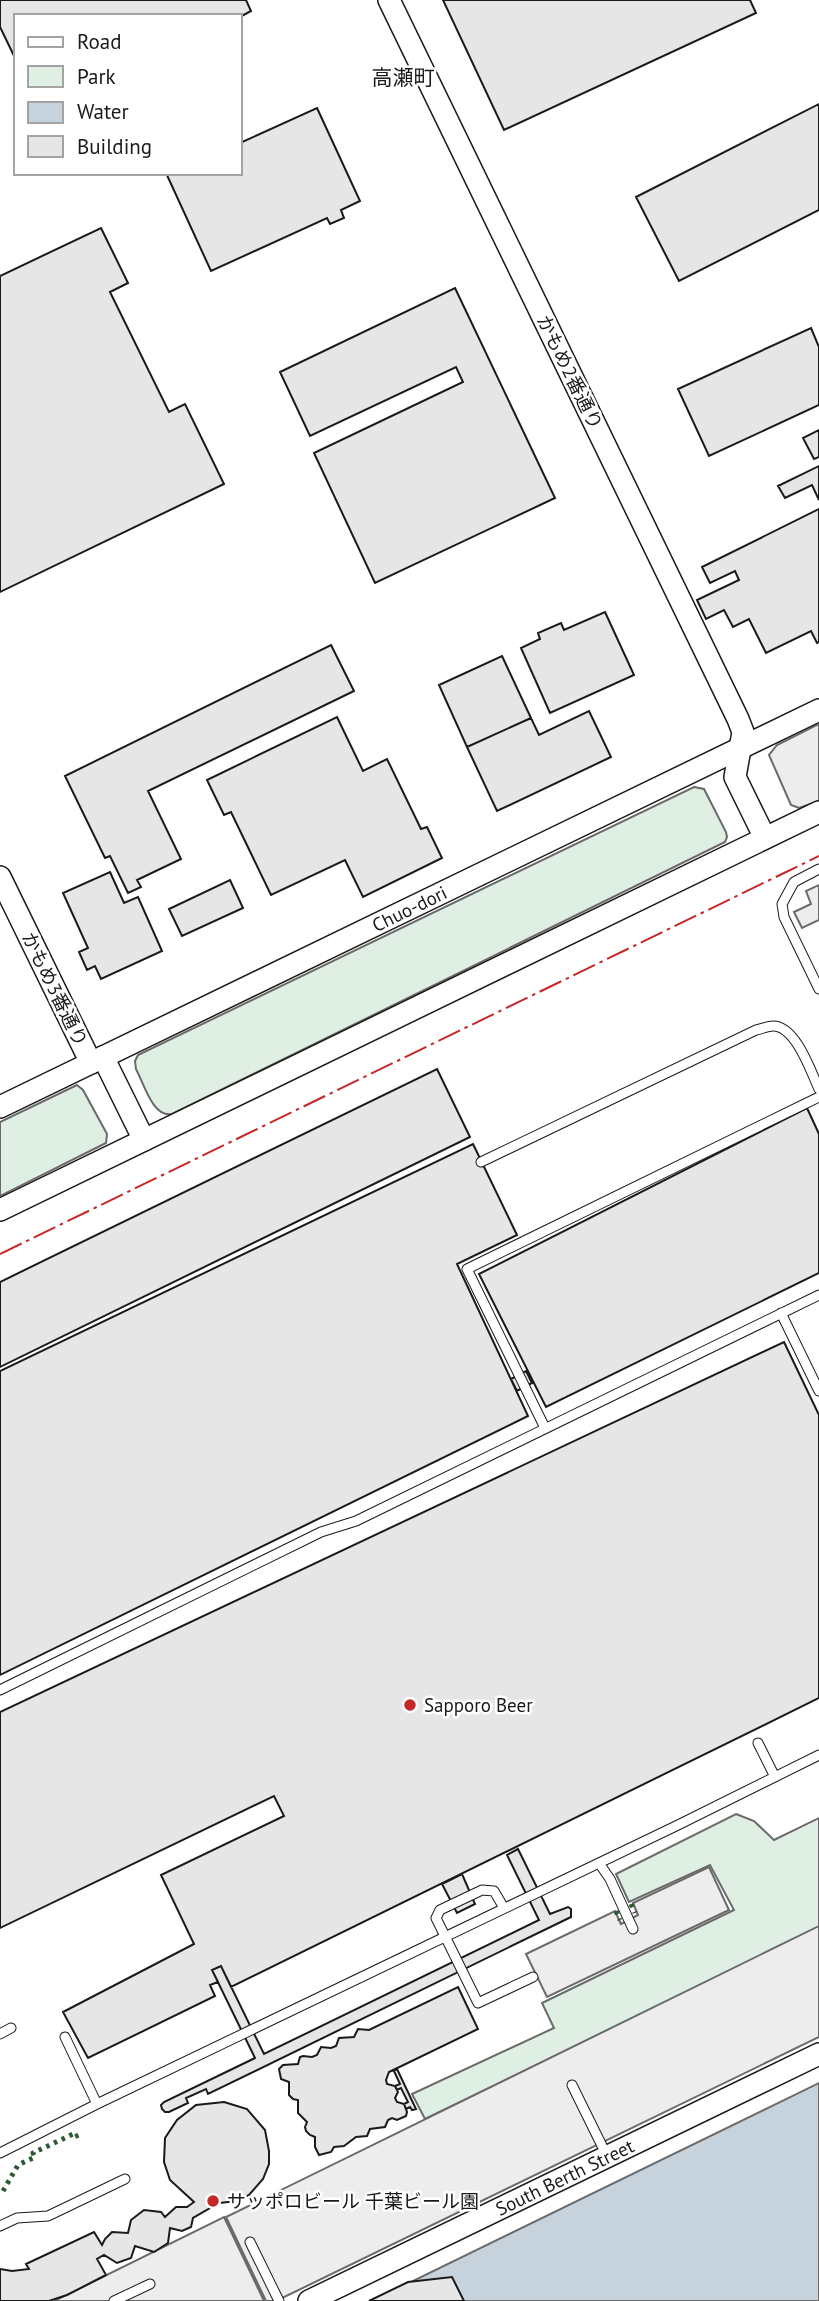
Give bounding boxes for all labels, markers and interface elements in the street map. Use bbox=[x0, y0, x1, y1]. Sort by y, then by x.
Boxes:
legend bbox=[14, 14, 242, 175]
text: Road bbox=[77, 28, 121, 55]
text: Park bbox=[77, 63, 116, 90]
district label: 高瀬町 bbox=[372, 64, 435, 91]
text: Water bbox=[77, 98, 129, 125]
text: Building bbox=[77, 133, 152, 160]
street label: かもめ2番通り bbox=[532, 311, 608, 433]
street label: Chuo-dori bbox=[368, 880, 451, 937]
street label: かもめ3番通り bbox=[17, 928, 93, 1050]
place label: Sapporo Beer bbox=[424, 1693, 533, 1717]
marker: Sapporo Beer bbox=[402, 1697, 418, 1713]
street label: South Berth Street bbox=[492, 2133, 638, 2221]
place label: サッポロビール 千葉ビール園 bbox=[227, 2189, 479, 2213]
marker: サッポロビール 千葉ビール園 bbox=[205, 2193, 221, 2209]

